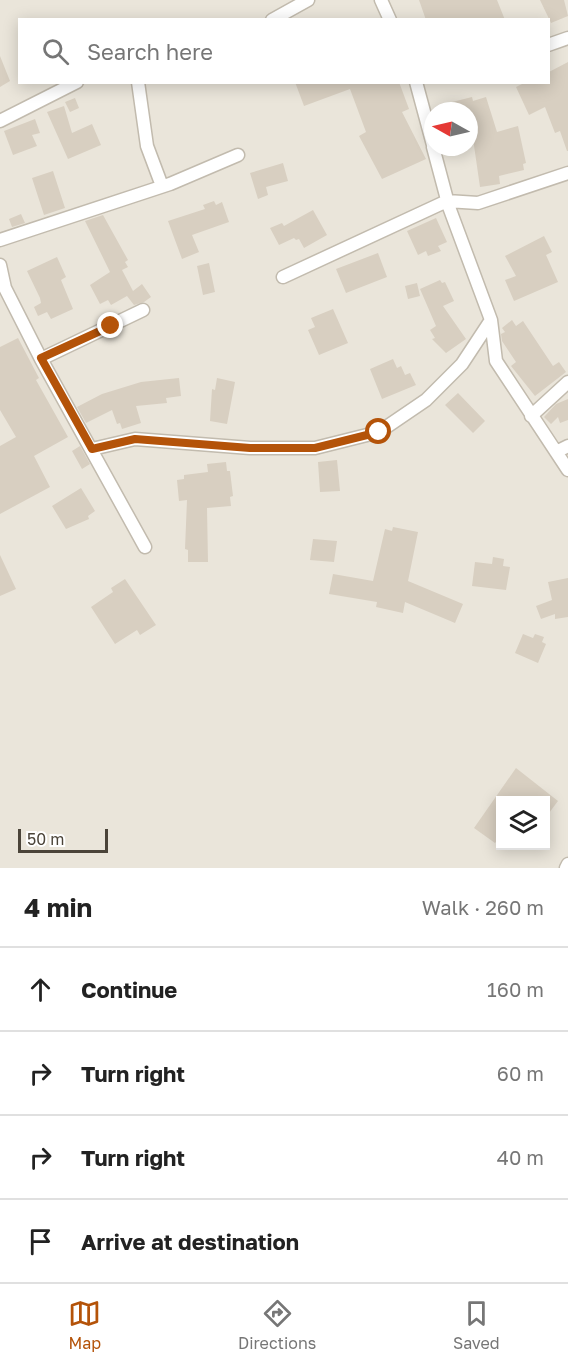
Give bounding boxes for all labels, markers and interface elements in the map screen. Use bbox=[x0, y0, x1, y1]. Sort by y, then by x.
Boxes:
search box bbox=[18, 18, 550, 84]
icon: search bbox=[39, 35, 72, 68]
text: Search here bbox=[87, 38, 213, 65]
north arrow bbox=[424, 102, 478, 156]
route end bbox=[97, 312, 123, 338]
route start bbox=[365, 418, 391, 444]
map controls bbox=[496, 796, 550, 850]
button: layers bbox=[496, 796, 550, 850]
scale bar bbox=[18, 826, 108, 854]
text: 50 m bbox=[27, 829, 64, 849]
text: 4 min bbox=[24, 892, 92, 923]
text: Walk · 260 m bbox=[422, 895, 544, 919]
icon: ahead bbox=[24, 973, 57, 1006]
text: Continue bbox=[81, 976, 177, 1003]
text: 160 m bbox=[487, 977, 544, 1001]
icon: right bbox=[24, 1057, 57, 1090]
text: Turn right bbox=[81, 1060, 185, 1087]
text: 60 m bbox=[497, 1061, 544, 1085]
icon: right bbox=[24, 1141, 57, 1174]
text: Turn right bbox=[81, 1144, 185, 1171]
text: 40 m bbox=[497, 1145, 544, 1169]
icon: arrive bbox=[24, 1225, 57, 1258]
text: Arrive at destination bbox=[81, 1228, 299, 1255]
tab: Map bbox=[68, 1297, 101, 1353]
tab: Directions bbox=[238, 1297, 316, 1353]
tab: Saved bbox=[453, 1297, 500, 1353]

